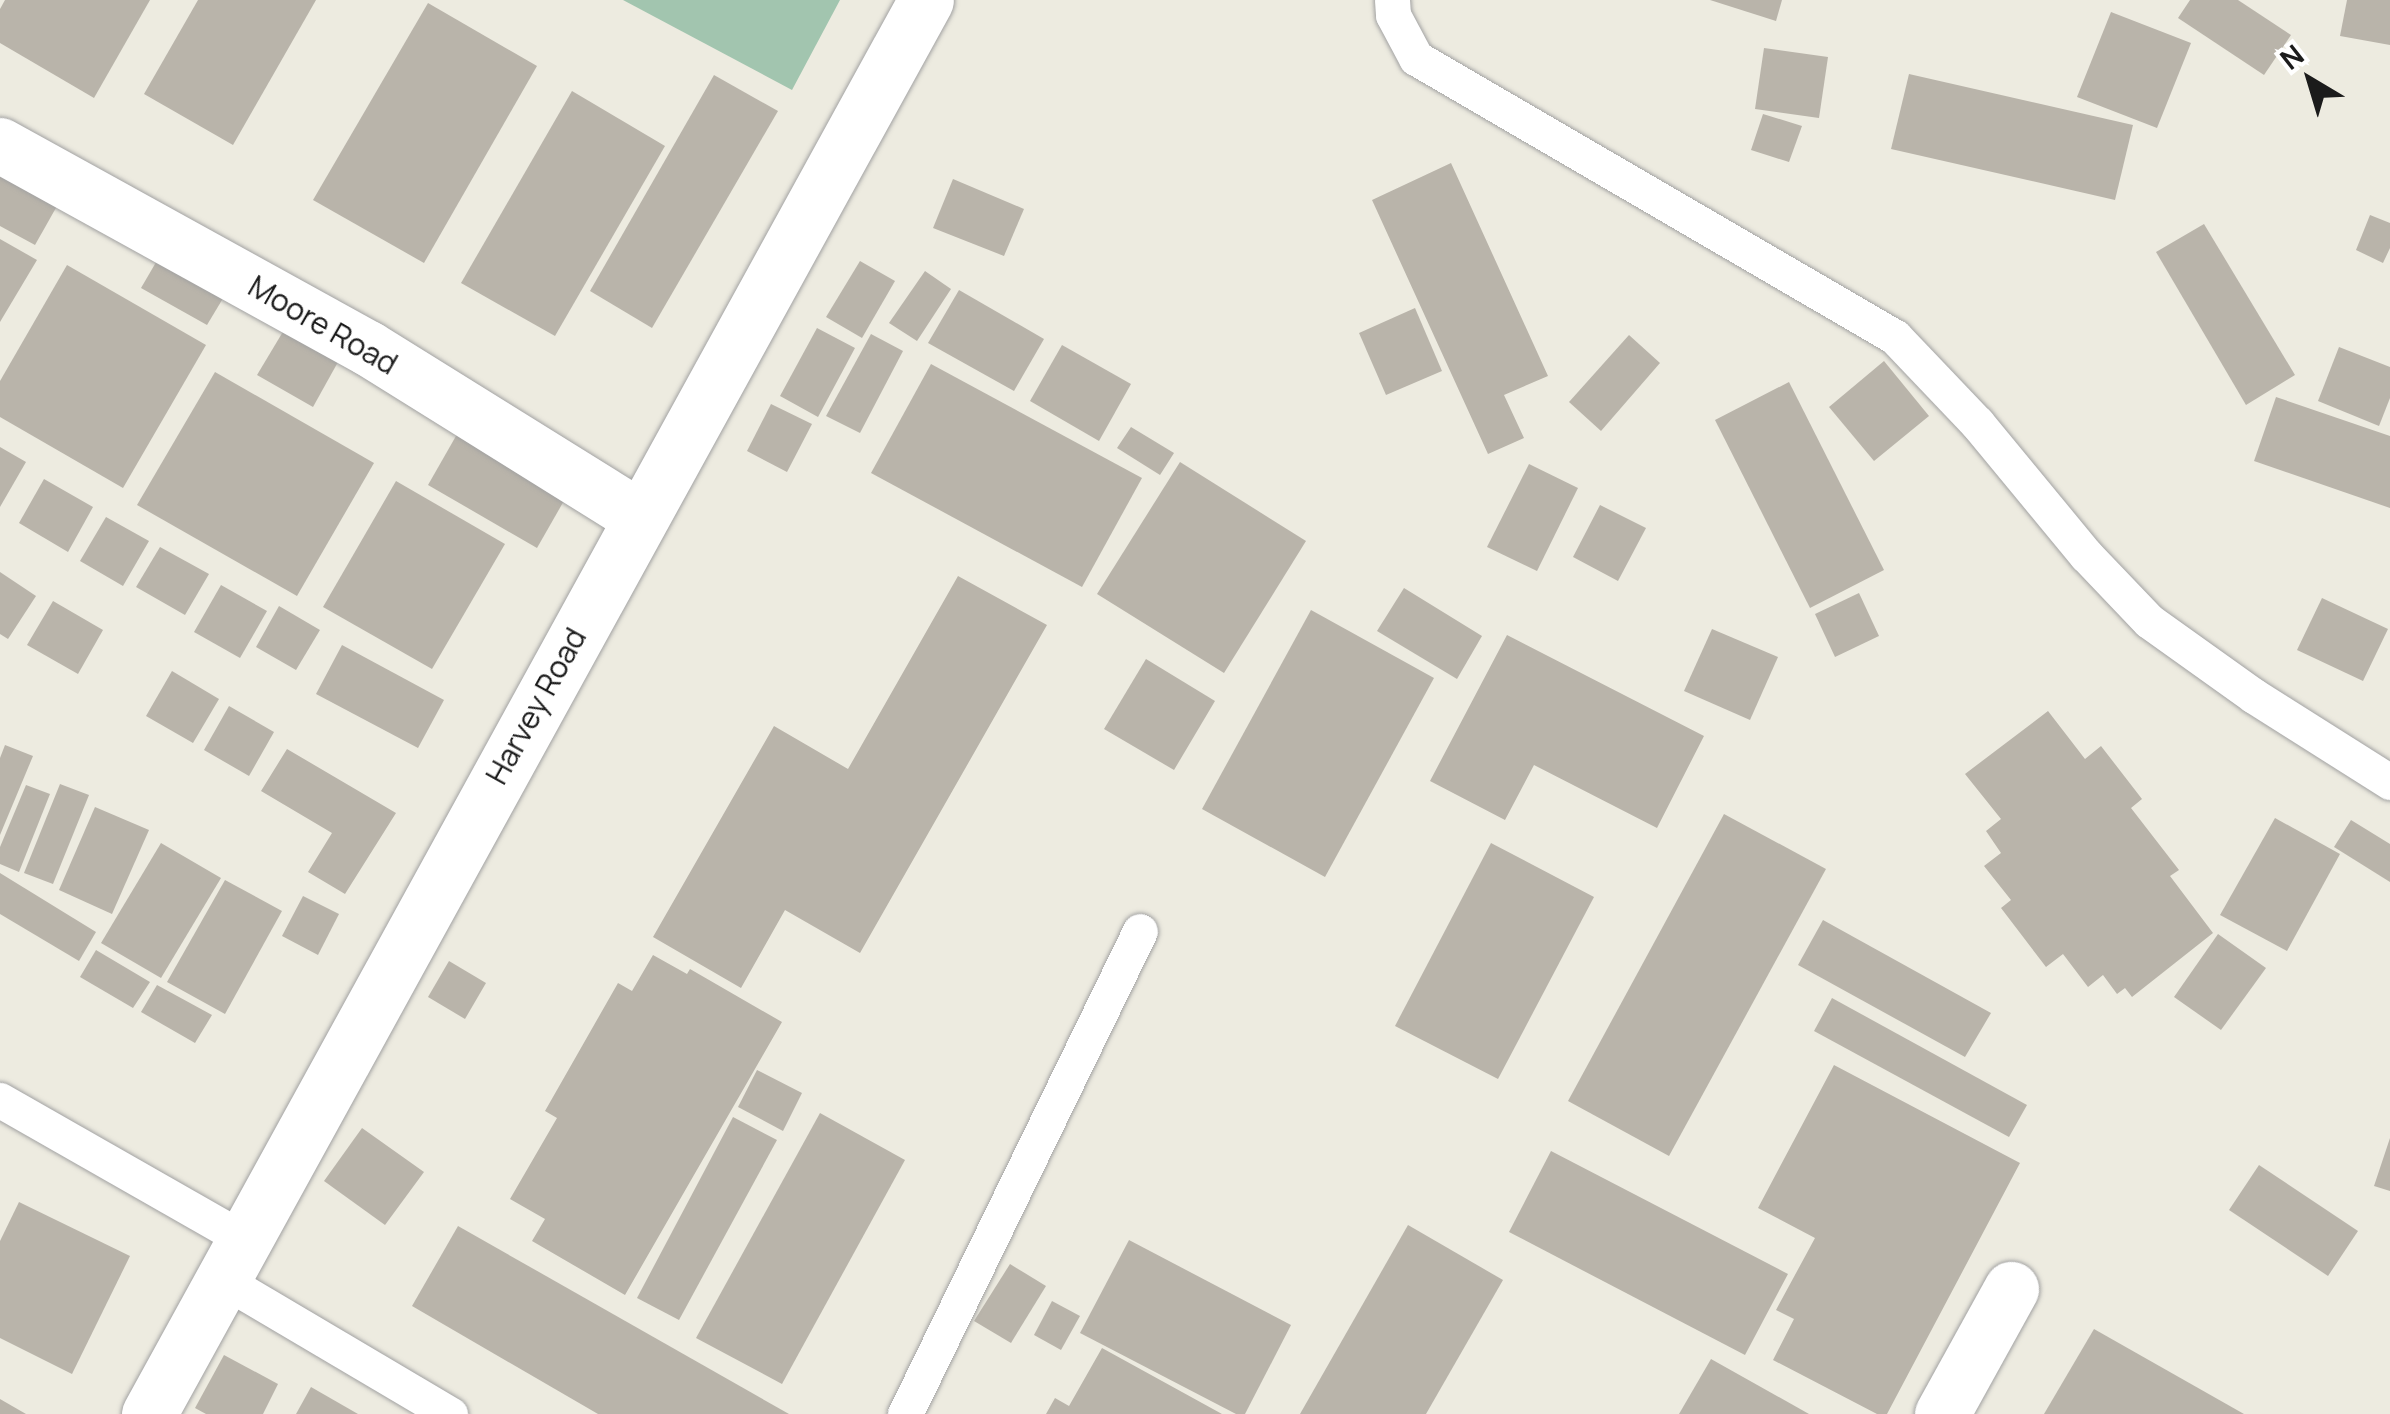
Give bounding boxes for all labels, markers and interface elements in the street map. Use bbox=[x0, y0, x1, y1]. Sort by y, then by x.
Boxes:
north arrow bbox=[2260, 30, 2360, 130]
text: N bbox=[2272, 35, 2311, 78]
street label: Moore Road bbox=[242, 268, 404, 382]
street label: Harvey Road bbox=[478, 622, 594, 790]

